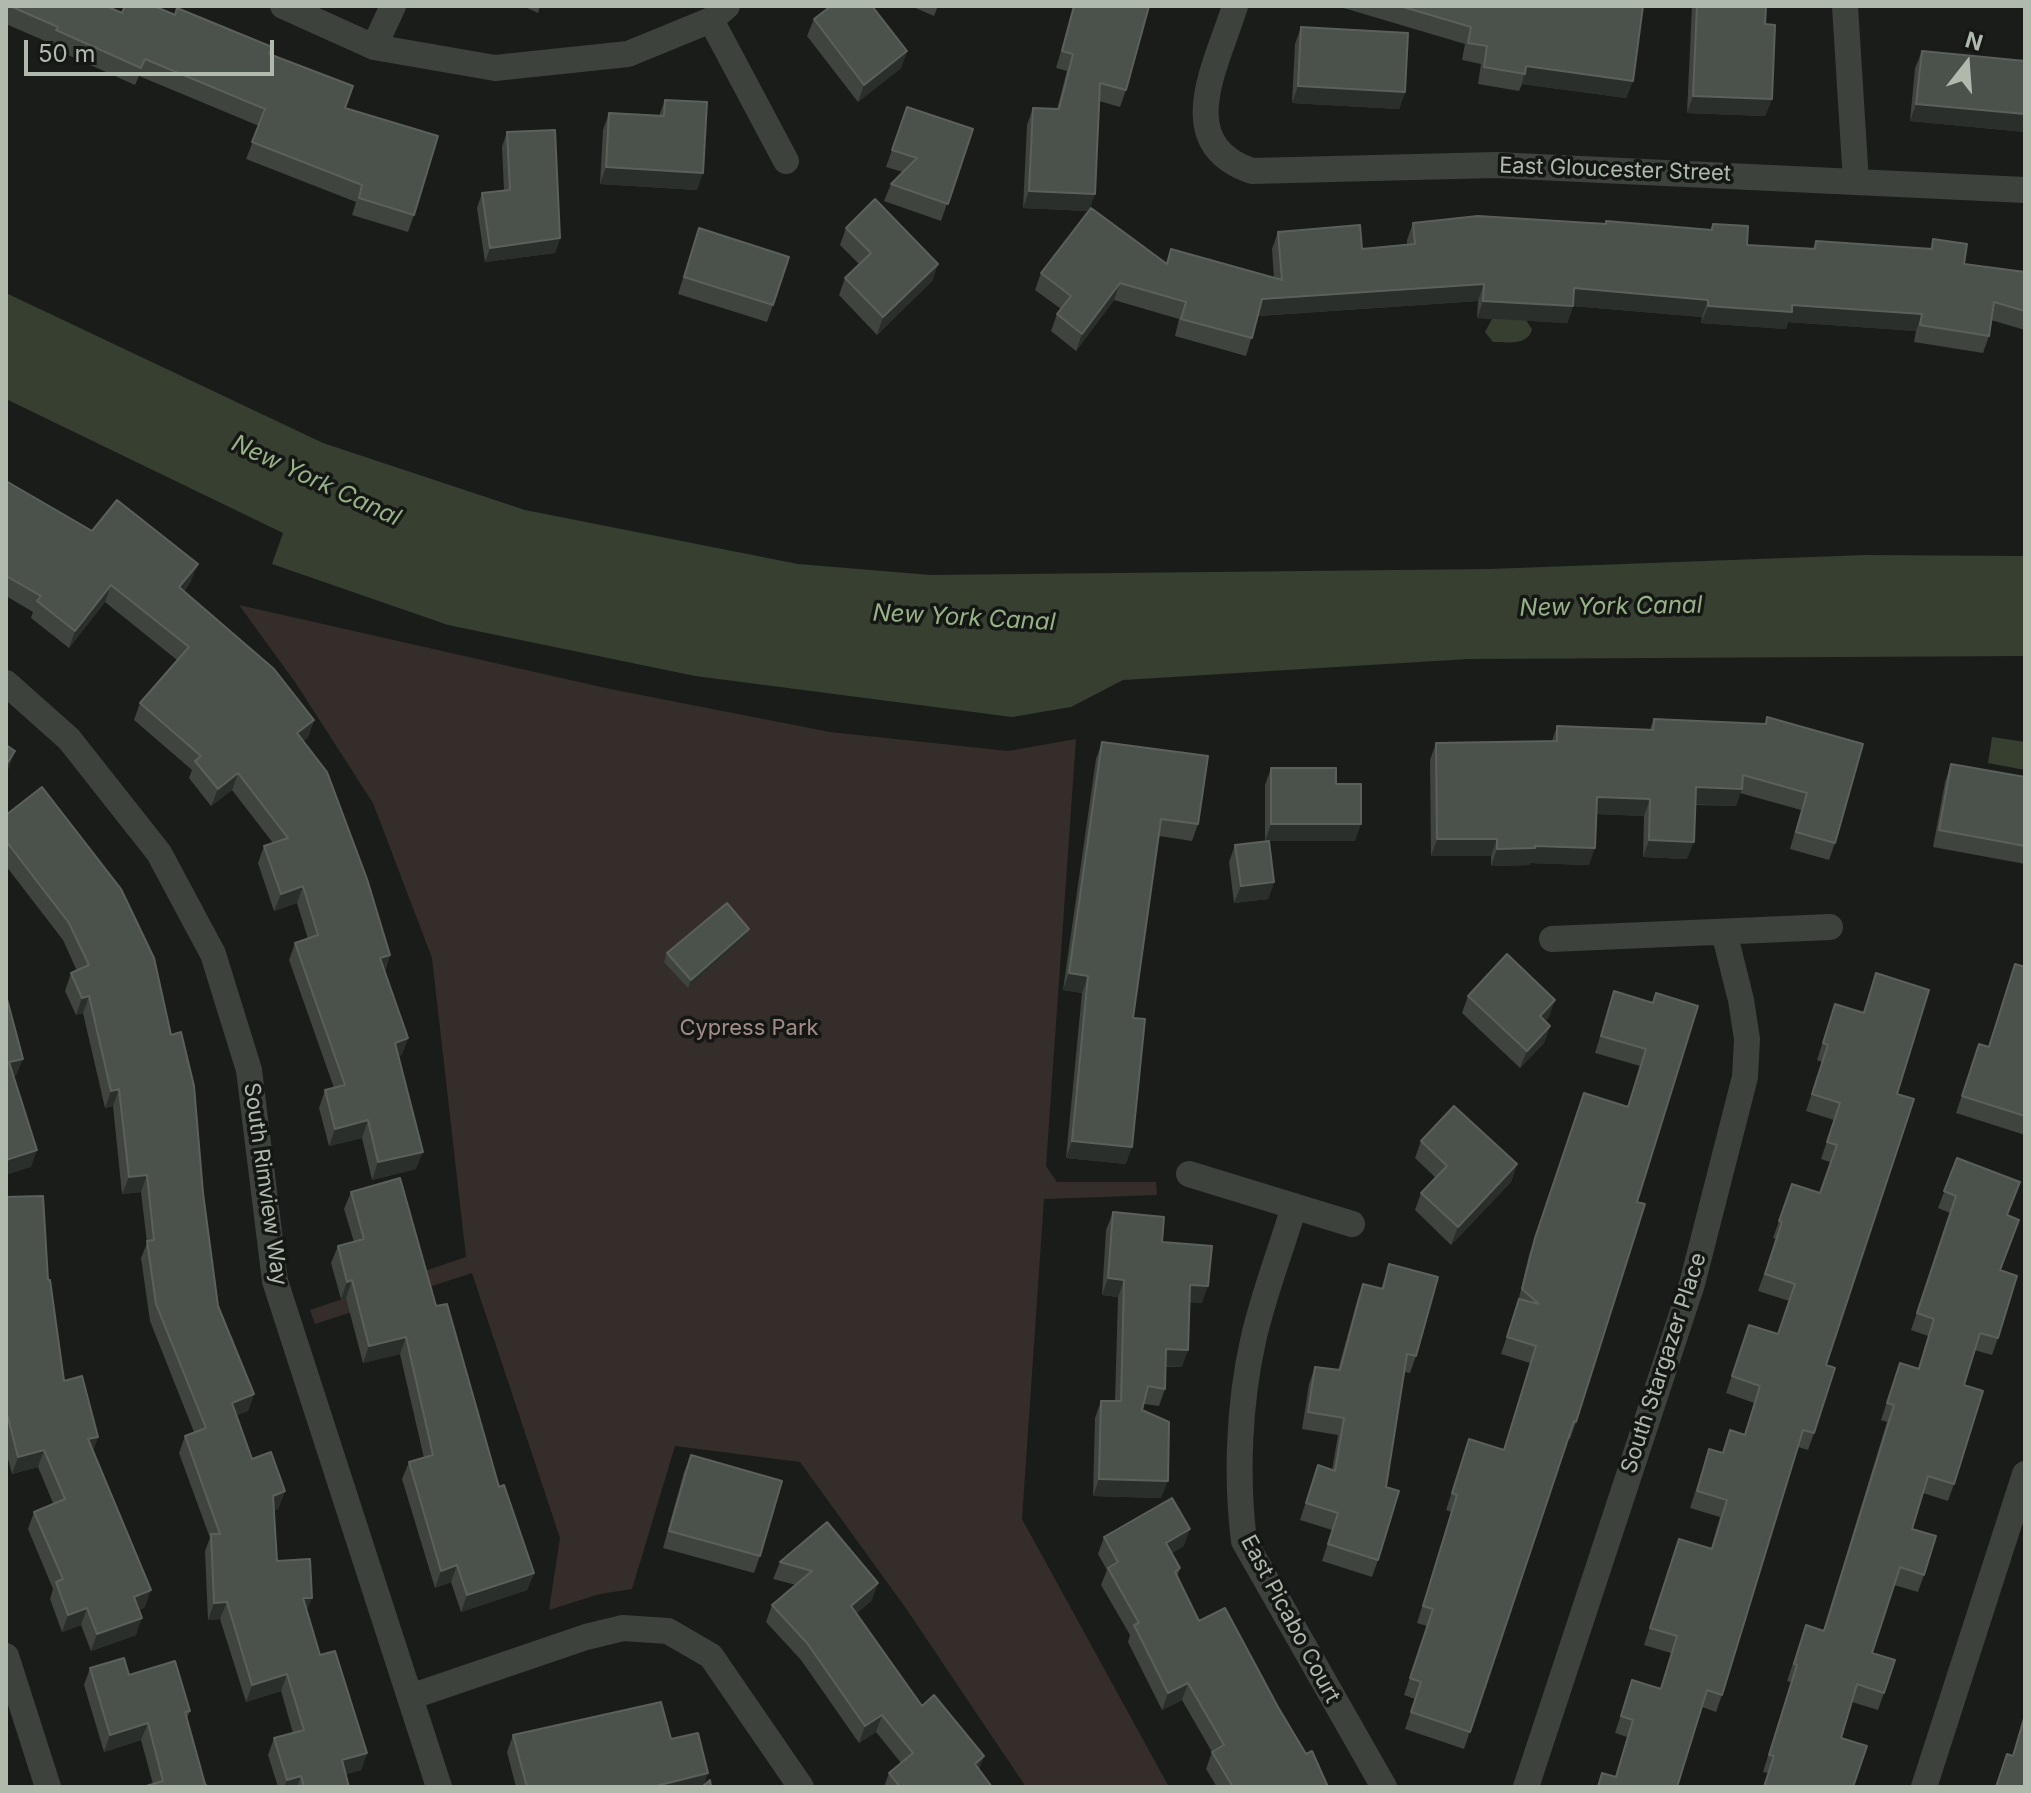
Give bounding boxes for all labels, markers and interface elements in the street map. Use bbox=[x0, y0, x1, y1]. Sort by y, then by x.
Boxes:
scale bar bbox=[28, 24, 278, 74]
north arrow bbox=[1927, 24, 2007, 104]
text: N bbox=[1962, 26, 1986, 56]
text: 50 m bbox=[38, 39, 96, 68]
street label: East Gloucester Street bbox=[1499, 153, 1731, 187]
water label: New York Canal bbox=[227, 429, 405, 533]
water label: New York Canal bbox=[1519, 591, 1703, 623]
water label: New York Canal bbox=[872, 599, 1056, 637]
park label: Cypress Park bbox=[679, 1015, 819, 1041]
street label: South Rimview Way bbox=[238, 1081, 292, 1287]
street label: South Stargazer Place bbox=[1616, 1249, 1712, 1477]
street label: East Picabo Court bbox=[1235, 1531, 1345, 1707]

